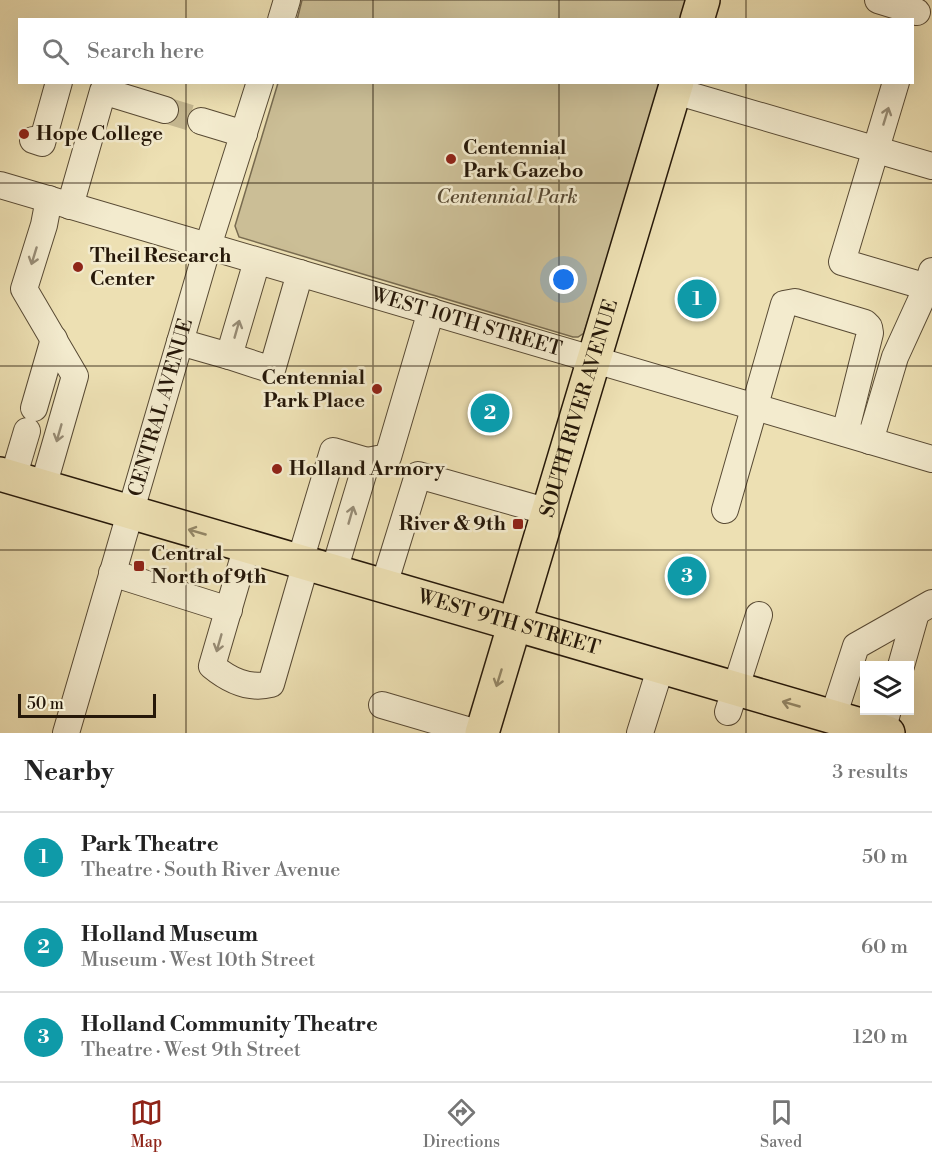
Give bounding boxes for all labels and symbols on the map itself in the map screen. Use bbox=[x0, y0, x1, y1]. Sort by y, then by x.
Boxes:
one-way arrow bbox=[881, 107, 892, 126]
place label: Hope College bbox=[36, 122, 163, 147]
marker: Hope College bbox=[17, 127, 31, 141]
place label: Centennial Park Gazebo bbox=[463, 136, 583, 184]
marker: Centennial Park Gazebo bbox=[444, 152, 458, 166]
park label: Centennial Park bbox=[436, 185, 578, 210]
place label: Theil Research Center bbox=[90, 244, 232, 292]
one-way arrow bbox=[28, 246, 39, 265]
marker: Theil Research Center bbox=[71, 260, 85, 274]
your location bbox=[549, 265, 578, 294]
pin: 1 bbox=[678, 276, 716, 322]
street label: WEST 10TH STREET bbox=[367, 282, 565, 362]
street label: SOUTH RIVER AVENUE bbox=[535, 296, 624, 520]
street label: CENTRAL AVENUE bbox=[123, 316, 199, 499]
one-way arrow bbox=[232, 320, 243, 339]
place label: Centennial Park Place bbox=[262, 366, 365, 414]
marker: Centennial Park Place bbox=[370, 382, 384, 396]
pin: 2 bbox=[470, 390, 510, 436]
one-way arrow bbox=[52, 423, 64, 442]
place label: Holland Armory bbox=[289, 457, 446, 482]
marker: Holland Armory bbox=[270, 462, 284, 476]
one-way arrow bbox=[346, 506, 357, 525]
place label: River & 9th bbox=[399, 512, 507, 537]
marker: River & 9th bbox=[511, 517, 525, 531]
one-way arrow bbox=[188, 526, 207, 537]
place label: Central North of 9th bbox=[151, 542, 267, 590]
pin: 3 bbox=[668, 554, 706, 598]
marker: Central North of 9th bbox=[132, 559, 146, 573]
street label: WEST 9TH STREET bbox=[414, 584, 603, 661]
one-way arrow bbox=[213, 633, 224, 652]
one-way arrow bbox=[493, 668, 504, 687]
scale bar bbox=[18, 691, 156, 718]
one-way arrow bbox=[782, 698, 801, 709]

